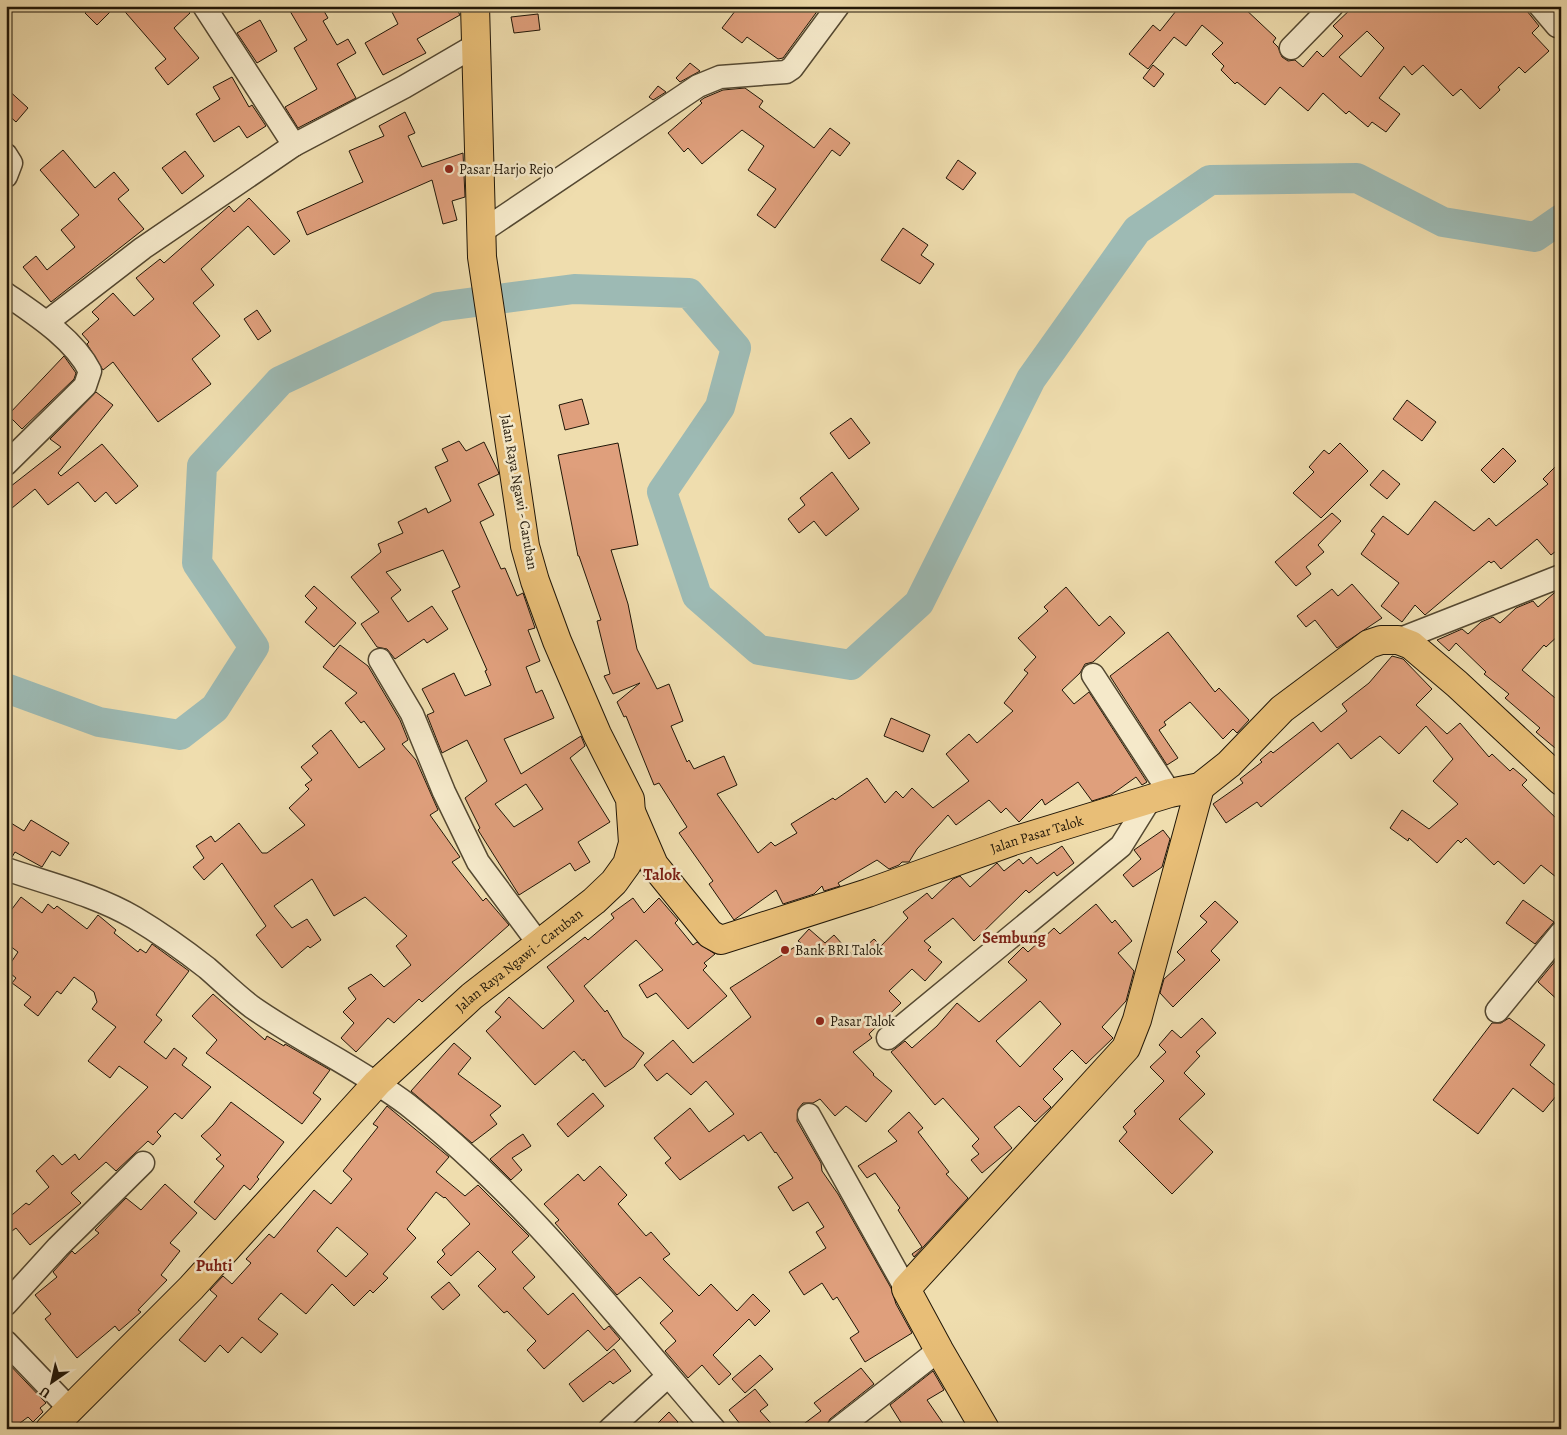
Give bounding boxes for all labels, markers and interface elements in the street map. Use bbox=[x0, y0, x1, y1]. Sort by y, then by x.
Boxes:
place label: Pasar Harjo Rejo bbox=[459, 160, 554, 179]
marker: Pasar Harjo Rejo bbox=[443, 163, 455, 175]
street label: Jalan Raya Ngawi - Caruban bbox=[496, 413, 542, 571]
street label: Jalan Pasar Talok bbox=[988, 811, 1085, 858]
district label: Talok bbox=[644, 864, 681, 886]
street label: Jalan Raya Ngawi - Caruban bbox=[451, 904, 587, 1016]
district label: Sembung bbox=[982, 927, 1046, 949]
place label: Bank BRI Talok bbox=[795, 941, 883, 960]
marker: Bank BRI Talok bbox=[779, 944, 791, 956]
place label: Pasar Talok bbox=[830, 1012, 895, 1031]
marker: Pasar Talok bbox=[814, 1015, 826, 1027]
district label: Puhti bbox=[196, 1255, 233, 1277]
north arrow bbox=[28, 1358, 78, 1408]
text: U bbox=[36, 1382, 54, 1403]

